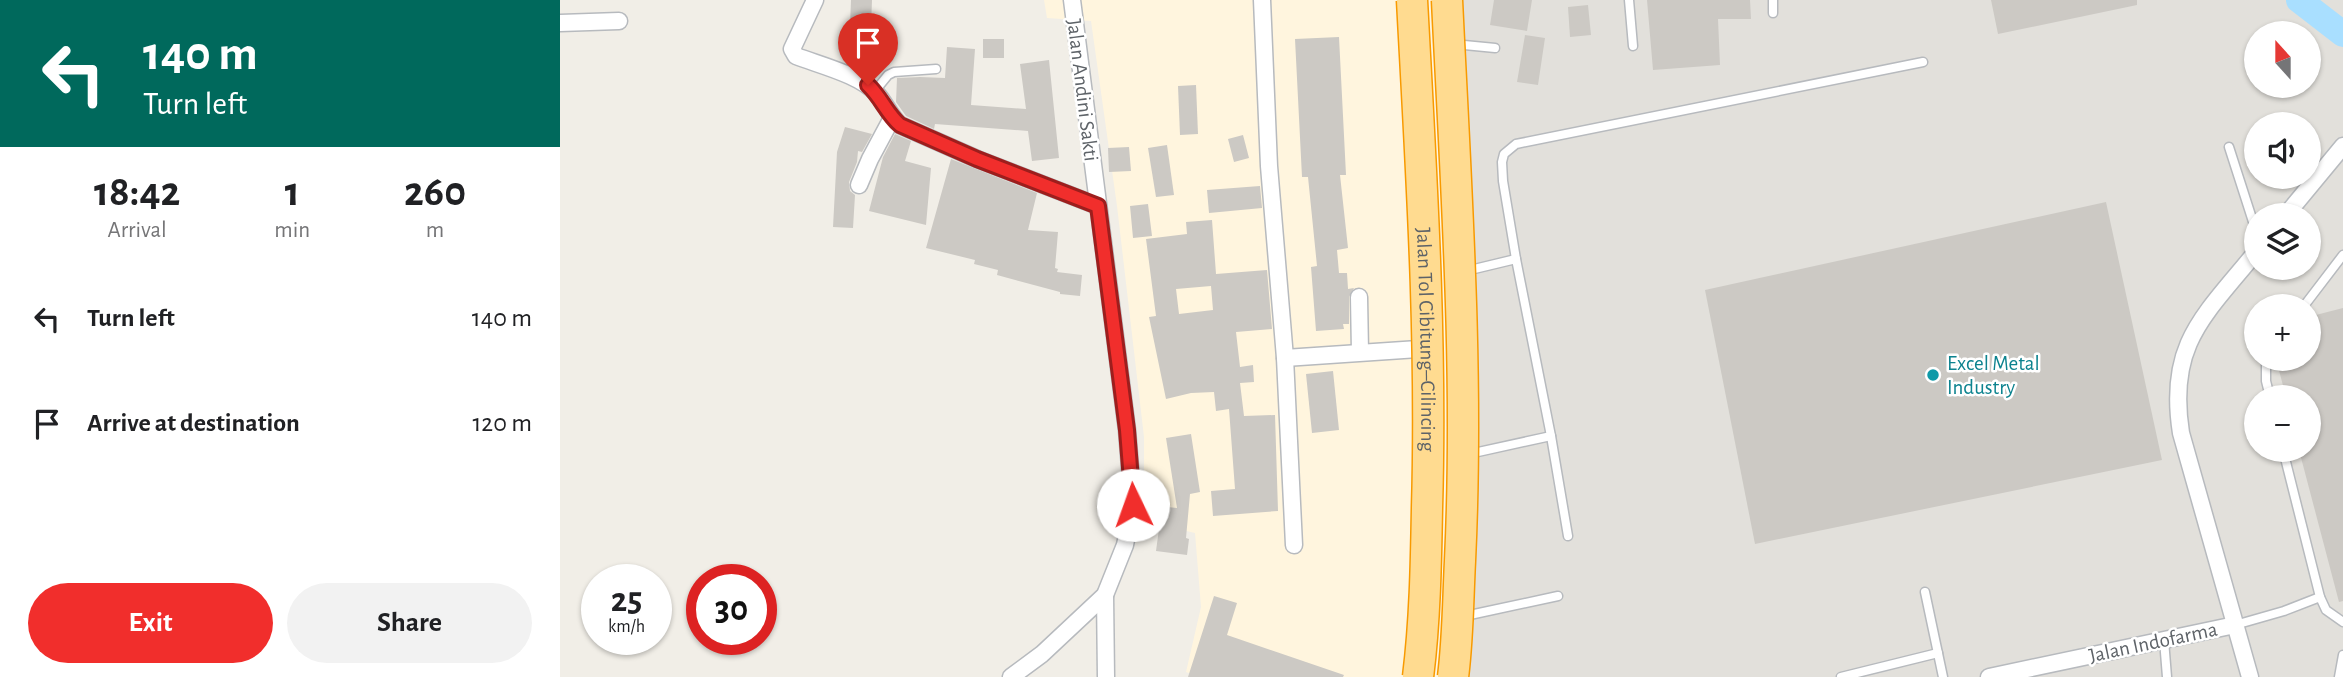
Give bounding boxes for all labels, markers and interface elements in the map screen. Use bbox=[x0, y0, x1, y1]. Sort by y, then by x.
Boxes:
pin bbox=[838, 13, 898, 85]
street label: Jalan Andini Sakti bbox=[1063, 18, 1102, 163]
north arrow bbox=[2244, 21, 2320, 98]
map controls bbox=[2244, 21, 2321, 462]
icon: arrive bbox=[849, 24, 887, 62]
icon: left bbox=[28, 28, 119, 119]
text: 140 m bbox=[143, 30, 258, 79]
text: Turn left bbox=[143, 88, 247, 120]
button: sound bbox=[2244, 112, 2321, 189]
text: 18:42 bbox=[94, 171, 180, 213]
text: 1 bbox=[285, 171, 300, 213]
text: 260 bbox=[404, 171, 466, 213]
button: layers bbox=[2244, 203, 2321, 280]
text: Arrival bbox=[108, 219, 167, 242]
text: min bbox=[274, 219, 310, 242]
text: m bbox=[426, 219, 444, 242]
street label: Jalan Tol Cibitung–Cilincing bbox=[1413, 227, 1438, 453]
button: + bbox=[2244, 294, 2321, 371]
icon: left bbox=[28, 300, 66, 338]
text: Turn left bbox=[87, 305, 175, 331]
text: 140 m bbox=[472, 305, 532, 331]
place label: Excel Metal Industry bbox=[1947, 353, 2040, 398]
marker: Excel Metal Industry bbox=[1925, 367, 1941, 383]
button: − bbox=[2244, 385, 2321, 462]
icon: arrive bbox=[28, 405, 66, 443]
text: Arrive at destination bbox=[87, 410, 300, 436]
text: 120 m bbox=[472, 410, 532, 436]
position arrow bbox=[1096, 468, 1170, 542]
speed limit sign: 30 bbox=[686, 564, 777, 655]
button: Exit bbox=[28, 583, 273, 663]
button: Share bbox=[287, 583, 532, 663]
text: 25 bbox=[611, 583, 642, 618]
text: km/h bbox=[608, 618, 645, 636]
street label: Jalan Indofarma bbox=[2087, 619, 2220, 666]

